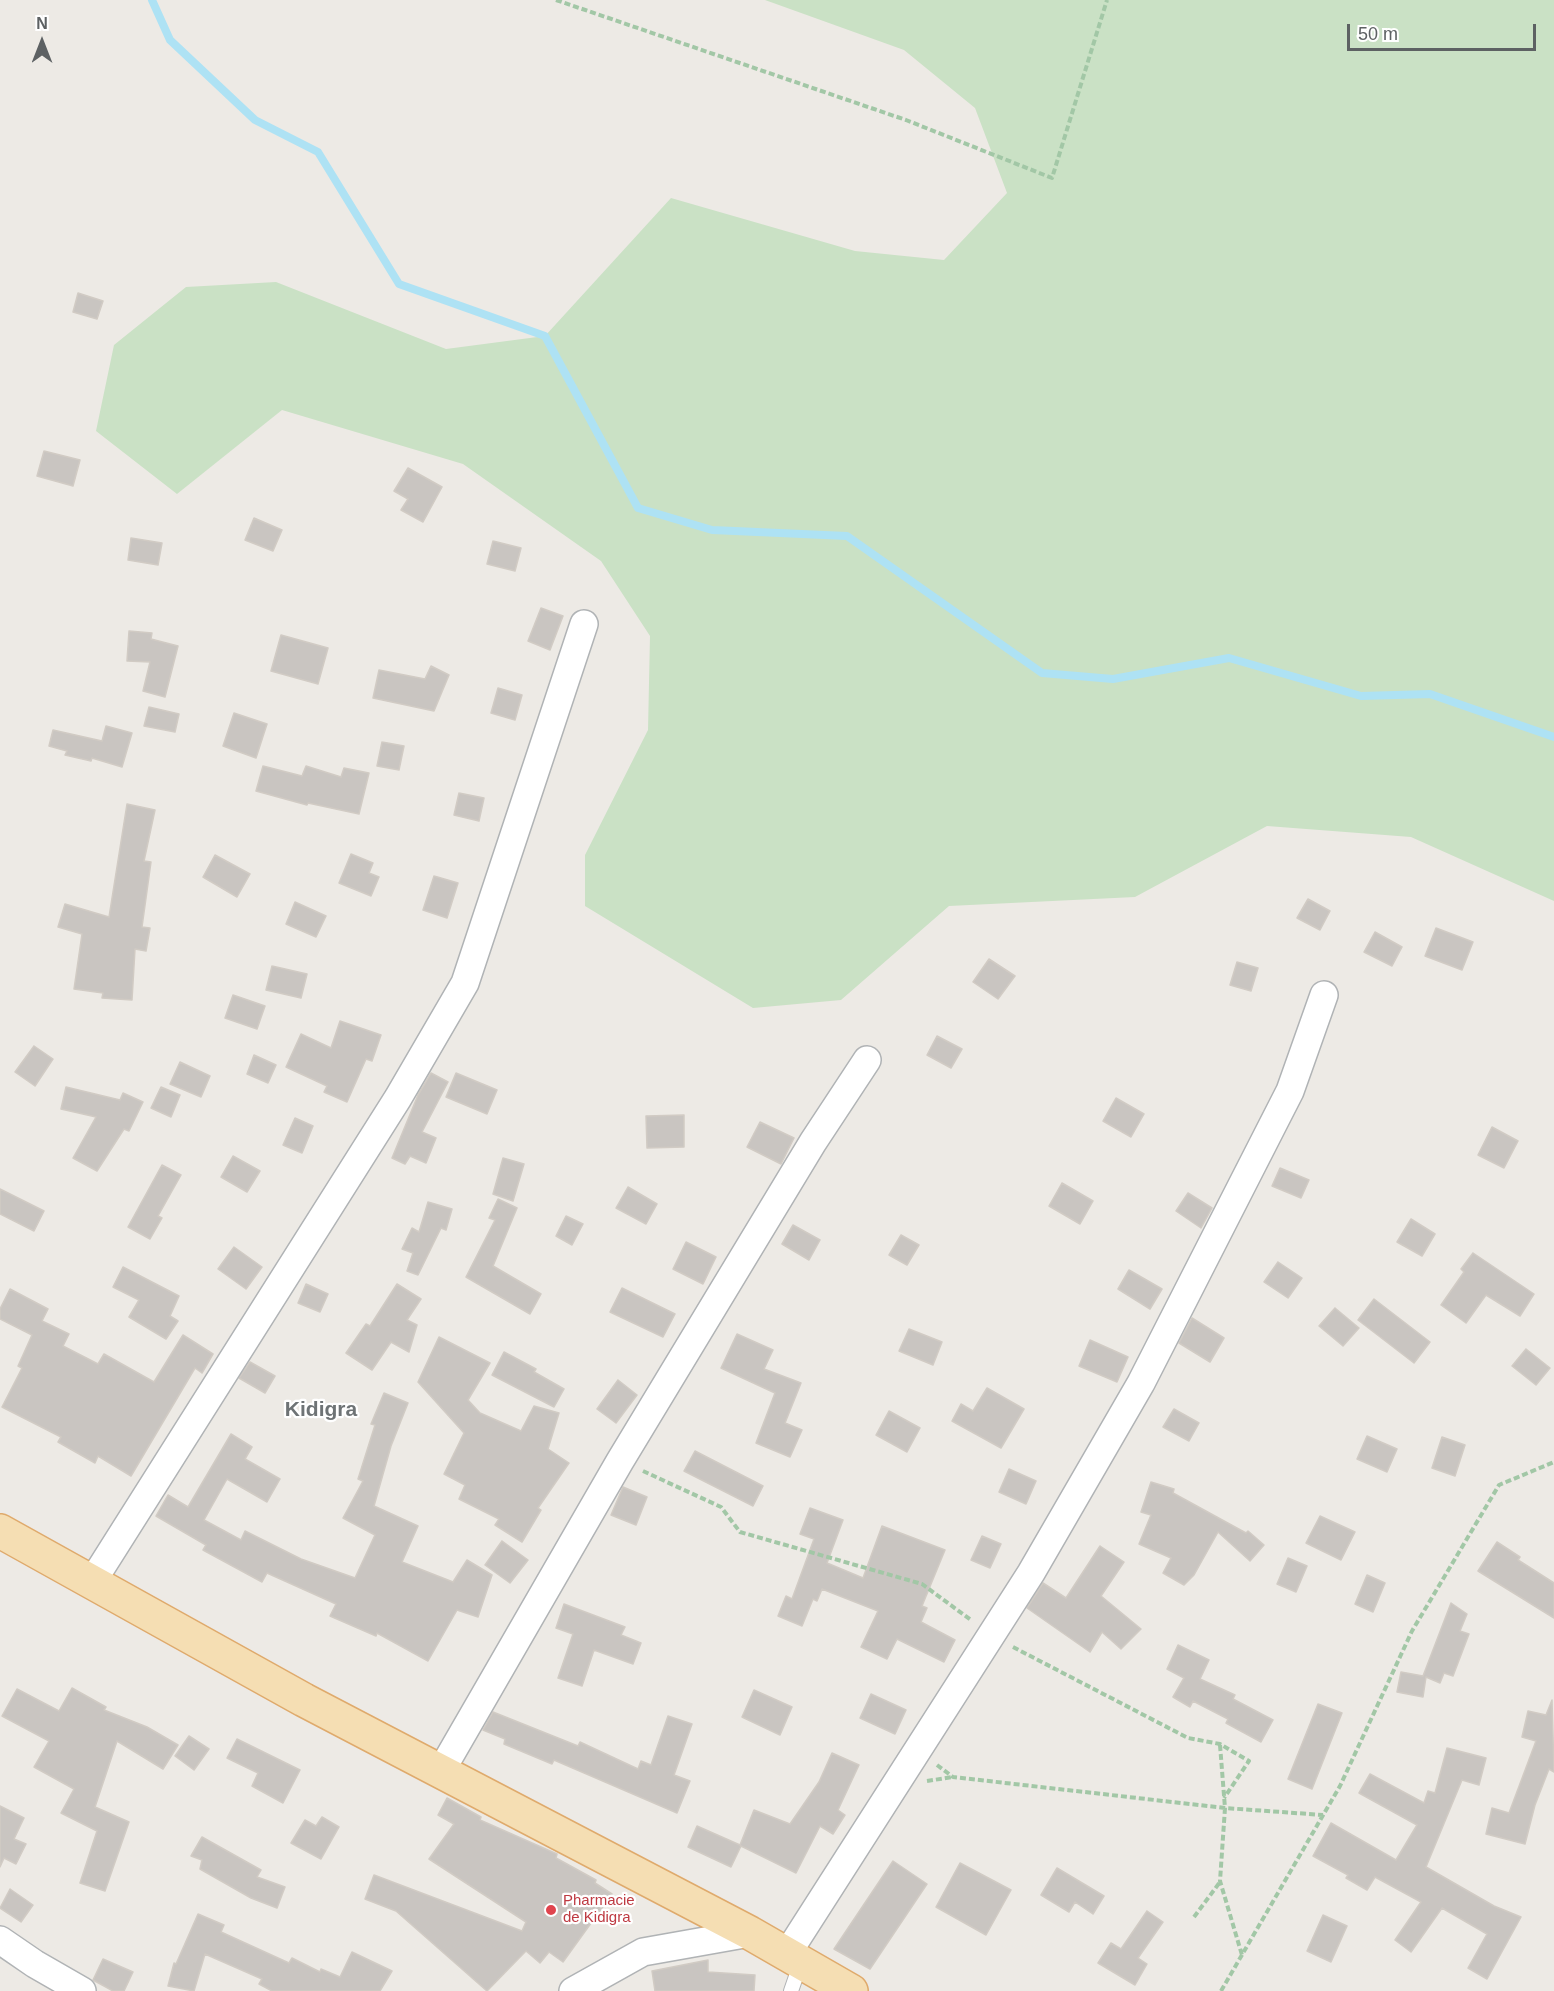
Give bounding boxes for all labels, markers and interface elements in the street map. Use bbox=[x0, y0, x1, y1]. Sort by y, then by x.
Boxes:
north arrow bbox=[12, 12, 72, 72]
scale bar bbox=[1350, 12, 1539, 50]
text: N bbox=[36, 15, 48, 32]
text: 50 m bbox=[1358, 24, 1398, 44]
district label: Kidigra bbox=[285, 1397, 357, 1423]
place label: Pharmacie de Kidigra bbox=[563, 1892, 635, 1927]
marker: Pharmacie de Kidigra bbox=[544, 1903, 558, 1917]

